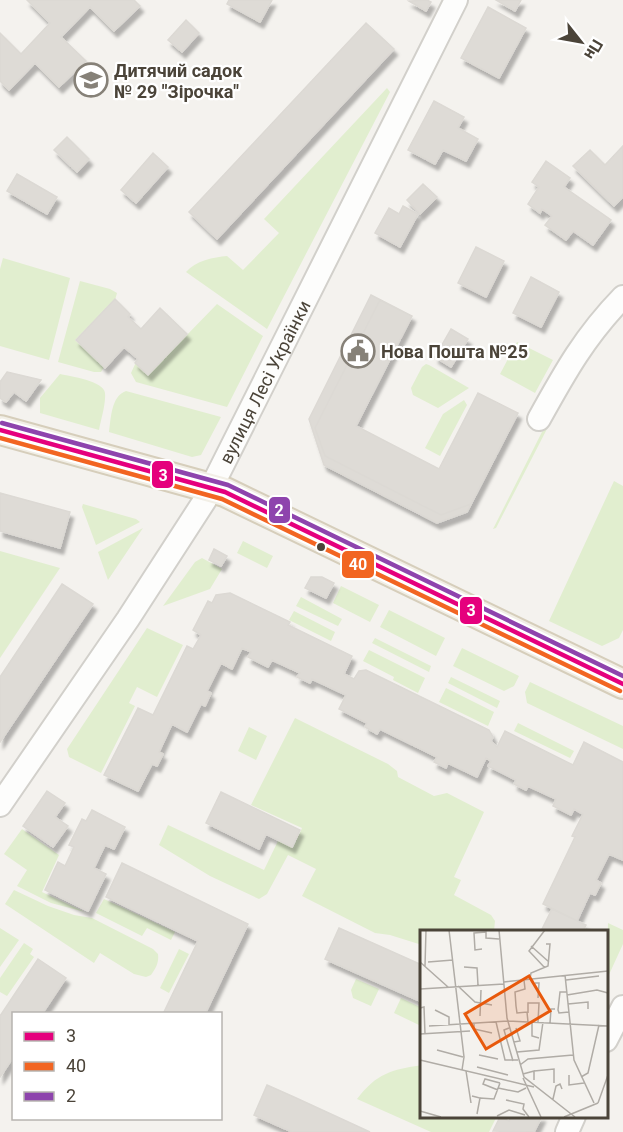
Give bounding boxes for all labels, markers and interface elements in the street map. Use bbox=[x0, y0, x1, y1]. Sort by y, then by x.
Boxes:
north arrow bbox=[551, 12, 611, 72]
text: Пн bbox=[580, 36, 607, 63]
place label: Дитячий садок № 29 "Зірочка" bbox=[114, 60, 243, 102]
school or university icon: Дитячий садок № 29 "Зірочка" bbox=[73, 62, 109, 98]
street label: вулиця Лесі Українки bbox=[215, 296, 314, 467]
public building icon: Нова Пошта №25 bbox=[340, 333, 376, 369]
place label: Нова Пошта №25 bbox=[381, 341, 528, 362]
line badge: 3 bbox=[151, 460, 174, 489]
text: 3 bbox=[158, 466, 168, 485]
line badge: 2 bbox=[268, 496, 291, 524]
text: 2 bbox=[274, 501, 284, 520]
unlabelled marker bbox=[315, 541, 327, 553]
line badge: 40 bbox=[341, 550, 375, 579]
text: 40 bbox=[349, 555, 367, 574]
line badge: 3 bbox=[459, 596, 483, 625]
text: 3 bbox=[466, 601, 476, 620]
inset map bbox=[420, 930, 608, 1117]
legend bbox=[12, 1012, 222, 1120]
text: 3 bbox=[66, 1025, 76, 1046]
text: 40 bbox=[66, 1055, 86, 1076]
text: 2 bbox=[66, 1085, 76, 1106]

